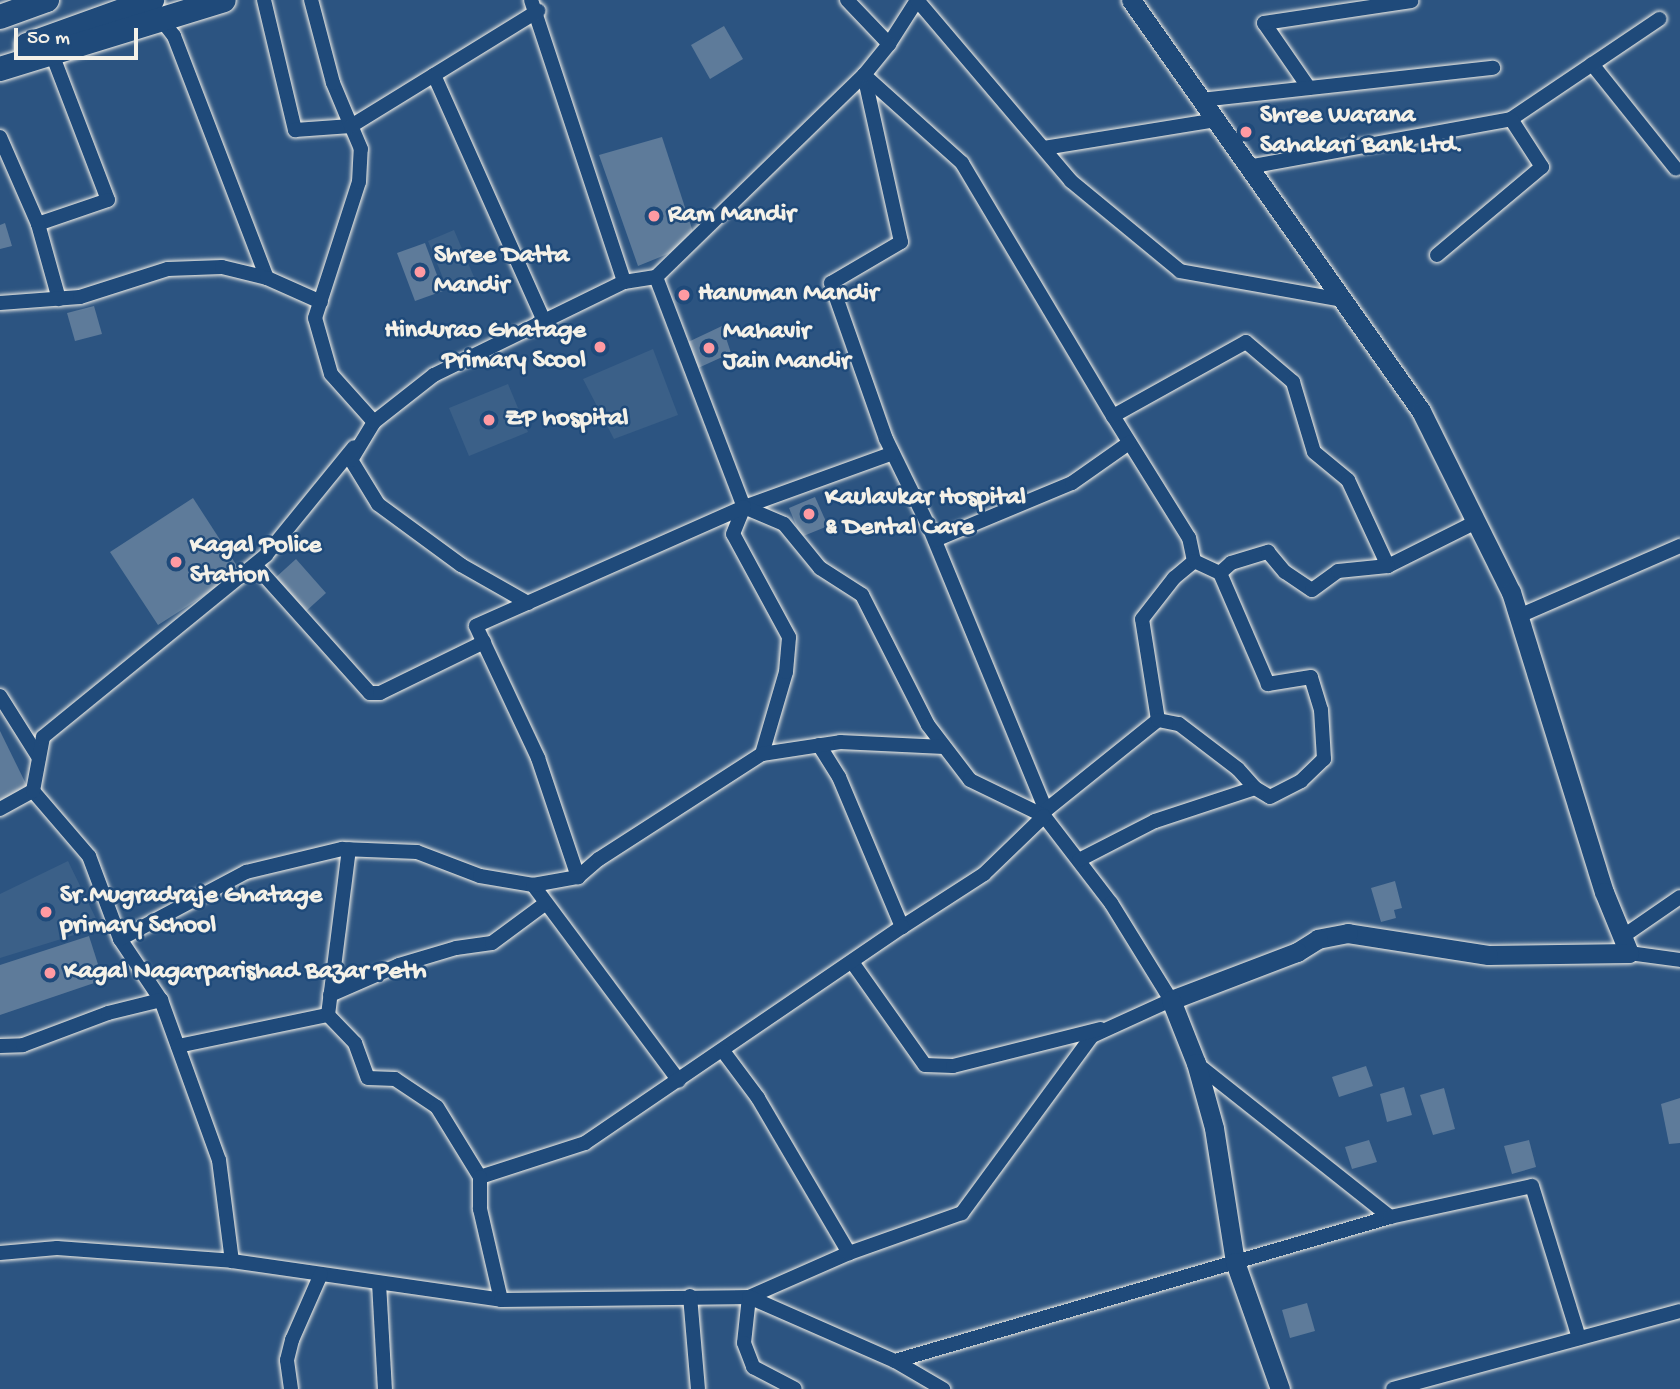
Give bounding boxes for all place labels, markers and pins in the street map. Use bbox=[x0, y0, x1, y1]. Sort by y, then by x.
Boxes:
place label: Shree Warana Sahakari Bank Ltd. bbox=[1260, 101, 1463, 162]
marker: Shree Warana Sahakari Bank Ltd. bbox=[1238, 124, 1254, 140]
place label: Ram Mandir bbox=[668, 200, 796, 232]
marker: Ram Mandir bbox=[646, 208, 662, 224]
place label: Shree Datta Mandir bbox=[434, 241, 569, 302]
marker: Shree Datta Mandir bbox=[412, 264, 428, 280]
place label: Hanuman Mandir bbox=[698, 279, 878, 311]
marker: Hanuman Mandir bbox=[676, 287, 692, 303]
place label: Hindurao Ghatage Primary Scool bbox=[384, 316, 586, 378]
place label: Mahavir Jain Mandir bbox=[723, 317, 850, 378]
marker: Hindurao Ghatage Primary Scool bbox=[592, 339, 608, 355]
marker: Mahavir Jain Mandir bbox=[701, 340, 717, 356]
place label: ZP hospital bbox=[505, 404, 629, 436]
marker: ZP hospital bbox=[479, 410, 499, 430]
place label: Kaulavkar Hospital & Dental Care bbox=[825, 483, 1026, 544]
marker: Kaulavkar Hospital & Dental Care bbox=[799, 504, 819, 524]
place label: Kagal Police Station bbox=[190, 531, 321, 592]
marker: Kagal Police Station bbox=[168, 554, 184, 570]
place label: Sr.Mugradraje Ghatage primary School bbox=[60, 881, 322, 942]
marker: Sr.Mugradraje Ghatage primary School bbox=[38, 904, 54, 920]
place label: Kagal Nagarparishad Bazar Peth bbox=[64, 957, 426, 989]
marker: Kagal Nagarparishad Bazar Peth bbox=[42, 965, 58, 981]

